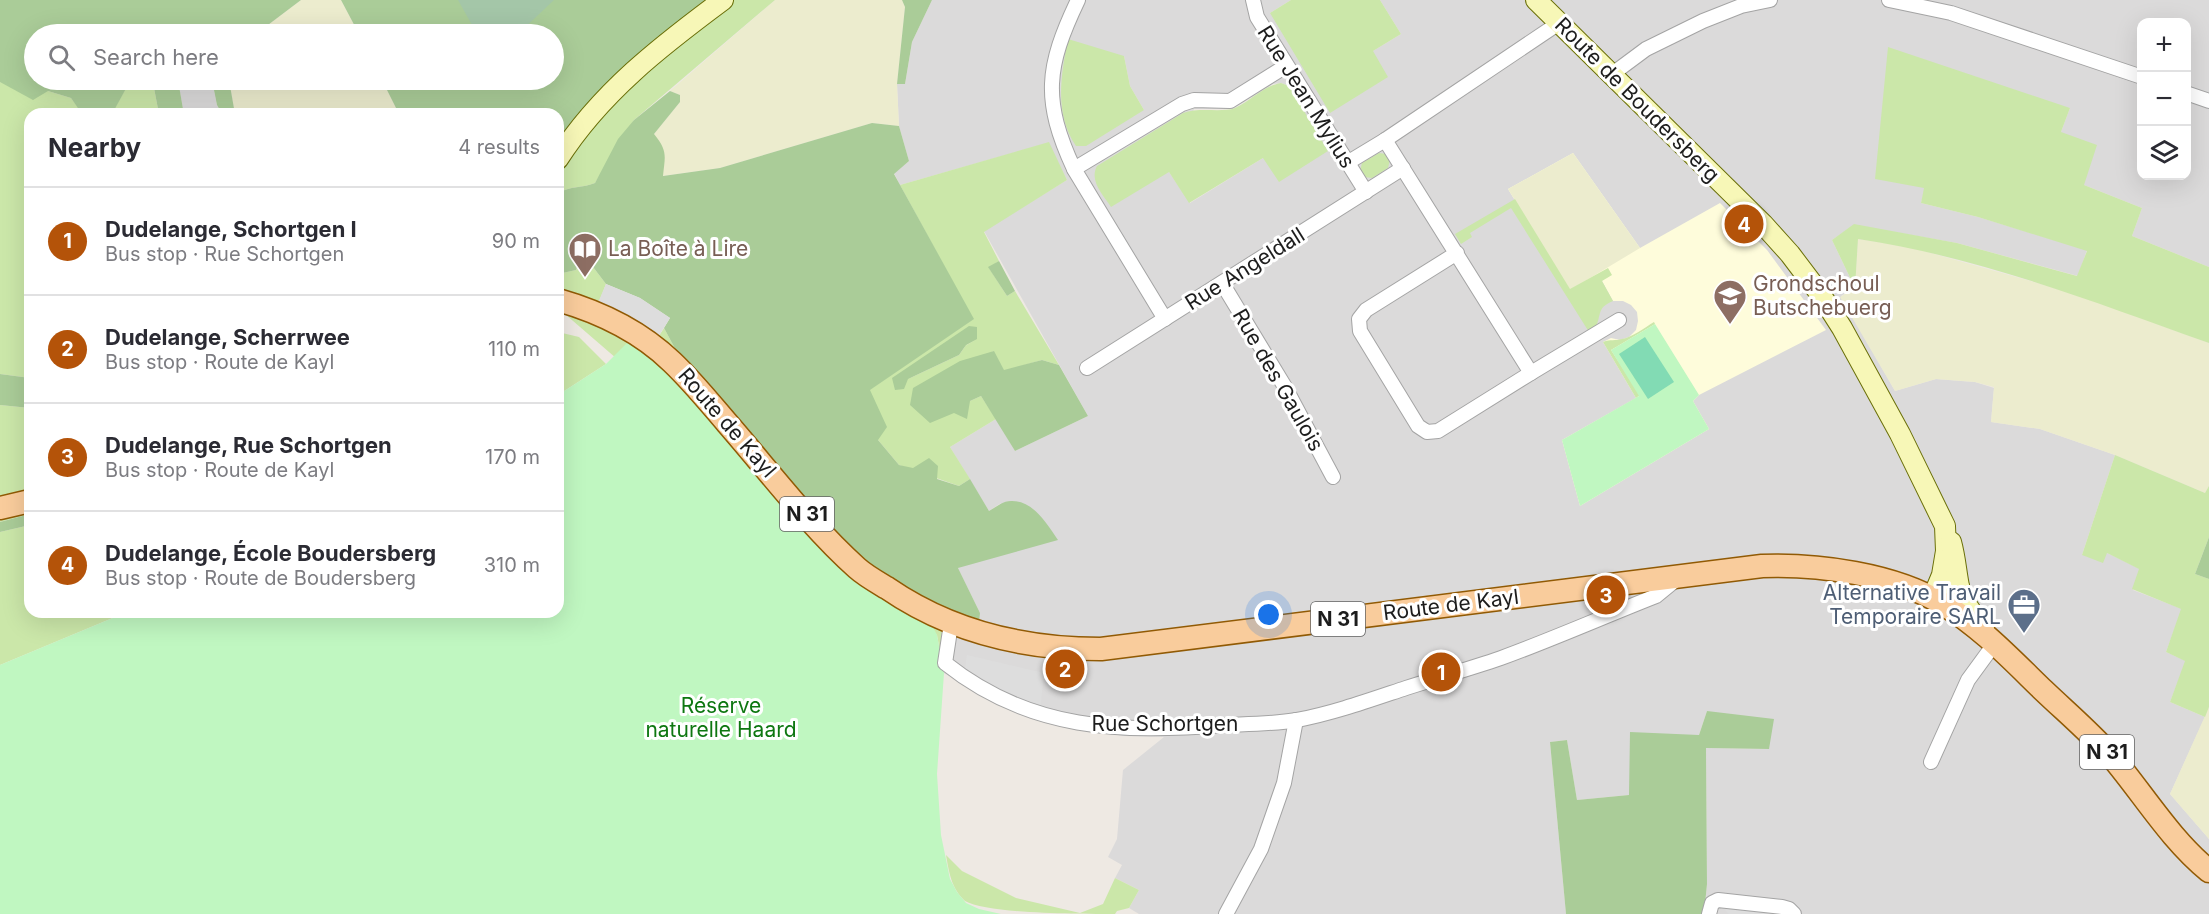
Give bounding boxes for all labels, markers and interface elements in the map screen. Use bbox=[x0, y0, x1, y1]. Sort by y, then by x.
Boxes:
street label: Route de Boudersberg bbox=[1550, 12, 1725, 187]
map controls bbox=[2137, 18, 2191, 180]
button: + bbox=[2137, 18, 2191, 72]
street label: Rue Jean Mylius bbox=[1253, 21, 1360, 173]
search box bbox=[24, 24, 564, 90]
icon: search bbox=[45, 41, 78, 74]
text: Search here bbox=[93, 44, 219, 70]
button: − bbox=[2137, 72, 2191, 126]
button: layers bbox=[2137, 126, 2191, 180]
text: Nearby bbox=[48, 132, 141, 163]
text: 4 results bbox=[458, 135, 540, 159]
pin: 4 bbox=[1724, 202, 1764, 246]
text: Dudelange, Schortgen I bbox=[105, 216, 357, 242]
street label: Rue Angeldall bbox=[1180, 222, 1309, 315]
text: 1 bbox=[63, 229, 72, 253]
text: 90 m bbox=[492, 229, 540, 253]
library icon: La Boîte à Lire bbox=[567, 231, 603, 278]
place label: La Boîte à Lire bbox=[608, 236, 748, 261]
text: Bus stop · Rue Schortgen bbox=[105, 242, 344, 266]
place label: Grondschoul Butschebuerg bbox=[1753, 271, 1892, 320]
school or university icon: Grondschoul Butschebuerg bbox=[1712, 278, 1748, 325]
street label: Rue des Gaulois bbox=[1228, 304, 1329, 455]
text: Dudelange, Scherrwee bbox=[105, 324, 350, 350]
text: 2 bbox=[61, 337, 74, 361]
text: 110 m bbox=[488, 337, 540, 361]
text: Bus stop · Route de Kayl bbox=[105, 350, 334, 374]
street label: Route de Kayl bbox=[673, 363, 782, 482]
text: Dudelange, Rue Schortgen bbox=[105, 432, 392, 458]
text: 3 bbox=[61, 445, 74, 469]
text: 170 m bbox=[485, 445, 540, 469]
text: Bus stop · Route de Kayl bbox=[105, 458, 334, 482]
road number: N 31 bbox=[780, 497, 834, 531]
text: Dudelange, École Boudersberg bbox=[105, 540, 436, 566]
text: 4 bbox=[61, 553, 74, 577]
text: 310 m bbox=[484, 553, 540, 577]
text: Bus stop · Route de Boudersberg bbox=[105, 566, 416, 590]
pin: 3 bbox=[1586, 572, 1626, 618]
place label: Alternative Travail Temporaire SARL bbox=[1823, 580, 2001, 629]
street label: Route de Kayl bbox=[1382, 584, 1520, 625]
office icon: Alternative Travail Temporaire SARL bbox=[2006, 587, 2042, 634]
your location bbox=[1254, 600, 1283, 629]
road number: N 31 bbox=[1311, 602, 1365, 636]
pin: 2 bbox=[1046, 646, 1084, 692]
pin: 1 bbox=[1422, 650, 1460, 694]
park label: Réserve naturelle Haard bbox=[645, 693, 797, 742]
street label: Rue Schortgen bbox=[1092, 711, 1239, 736]
road number: N 31 bbox=[2080, 735, 2134, 769]

